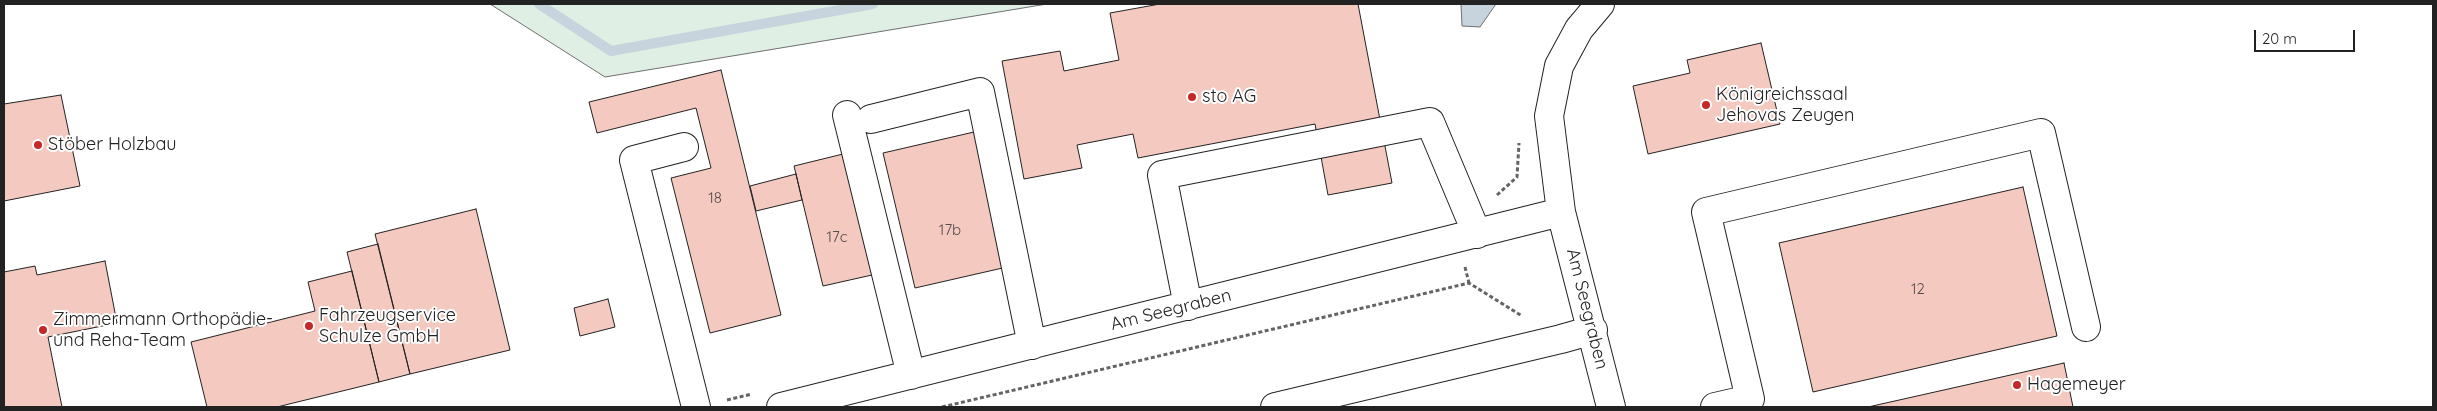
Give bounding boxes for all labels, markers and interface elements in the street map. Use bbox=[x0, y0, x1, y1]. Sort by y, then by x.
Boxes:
scale bar bbox=[2257, 20, 2358, 52]
text: 20 m bbox=[2262, 29, 2297, 48]
place label: Königreichssaal Jehovas Zeugen bbox=[1716, 84, 1854, 126]
place label: sto AG bbox=[1202, 86, 1256, 108]
marker: sto AG bbox=[1186, 91, 1198, 103]
marker: Königreichssaal Jehovas Zeugen bbox=[1700, 99, 1712, 111]
place label: Stöber Holzbau bbox=[48, 134, 176, 156]
marker: Stöber Holzbau bbox=[32, 139, 44, 151]
house number: 18 bbox=[708, 189, 722, 207]
house number: 17b bbox=[939, 221, 961, 239]
house number: 17c bbox=[826, 228, 848, 246]
street label: Am Seegraben bbox=[1562, 246, 1612, 372]
house number: 12 bbox=[1911, 280, 1925, 298]
street label: Am Seegraben bbox=[1108, 285, 1234, 335]
place label: Fahrzeugservice Schulze GmbH bbox=[319, 305, 456, 348]
place label: Zimmermann Orthopädie- und Reha-Team bbox=[53, 309, 273, 352]
marker: Fahrzeugservice Schulze GmbH bbox=[303, 320, 315, 332]
marker: Zimmermann Orthopädie- und Reha-Team bbox=[37, 324, 49, 336]
place label: Hagemeyer bbox=[2027, 374, 2126, 396]
marker: Hagemeyer bbox=[2011, 379, 2023, 391]

